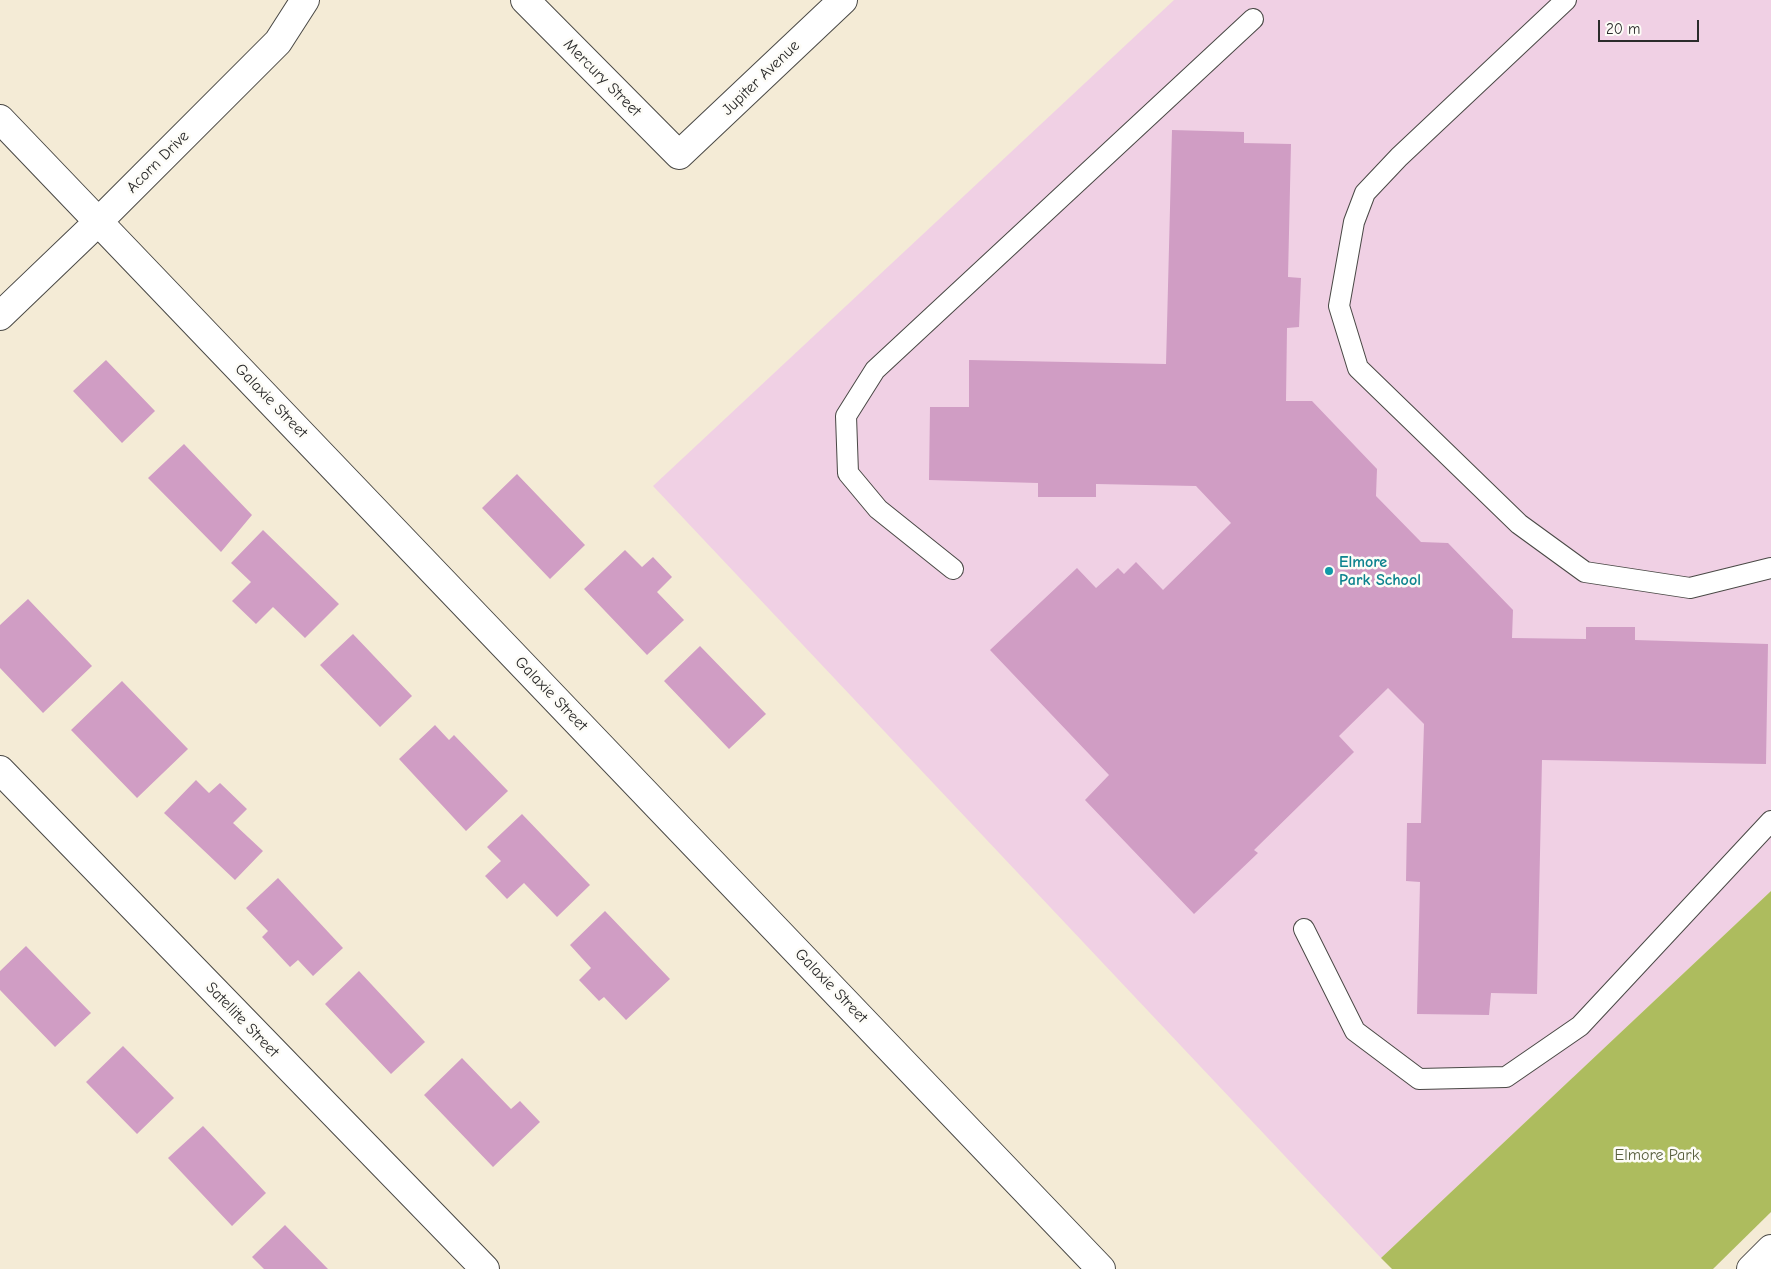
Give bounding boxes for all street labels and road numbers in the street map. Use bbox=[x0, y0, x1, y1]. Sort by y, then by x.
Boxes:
street label: Mercury Street bbox=[559, 35, 645, 121]
street label: Jupiter Avenue bbox=[718, 36, 804, 120]
street label: Acorn Drive bbox=[123, 127, 193, 197]
street label: Galaxie Street bbox=[231, 360, 311, 442]
street label: Galaxie Street bbox=[511, 653, 591, 735]
street label: Galaxie Street bbox=[791, 945, 871, 1027]
street label: Satellite Street bbox=[201, 978, 283, 1062]

